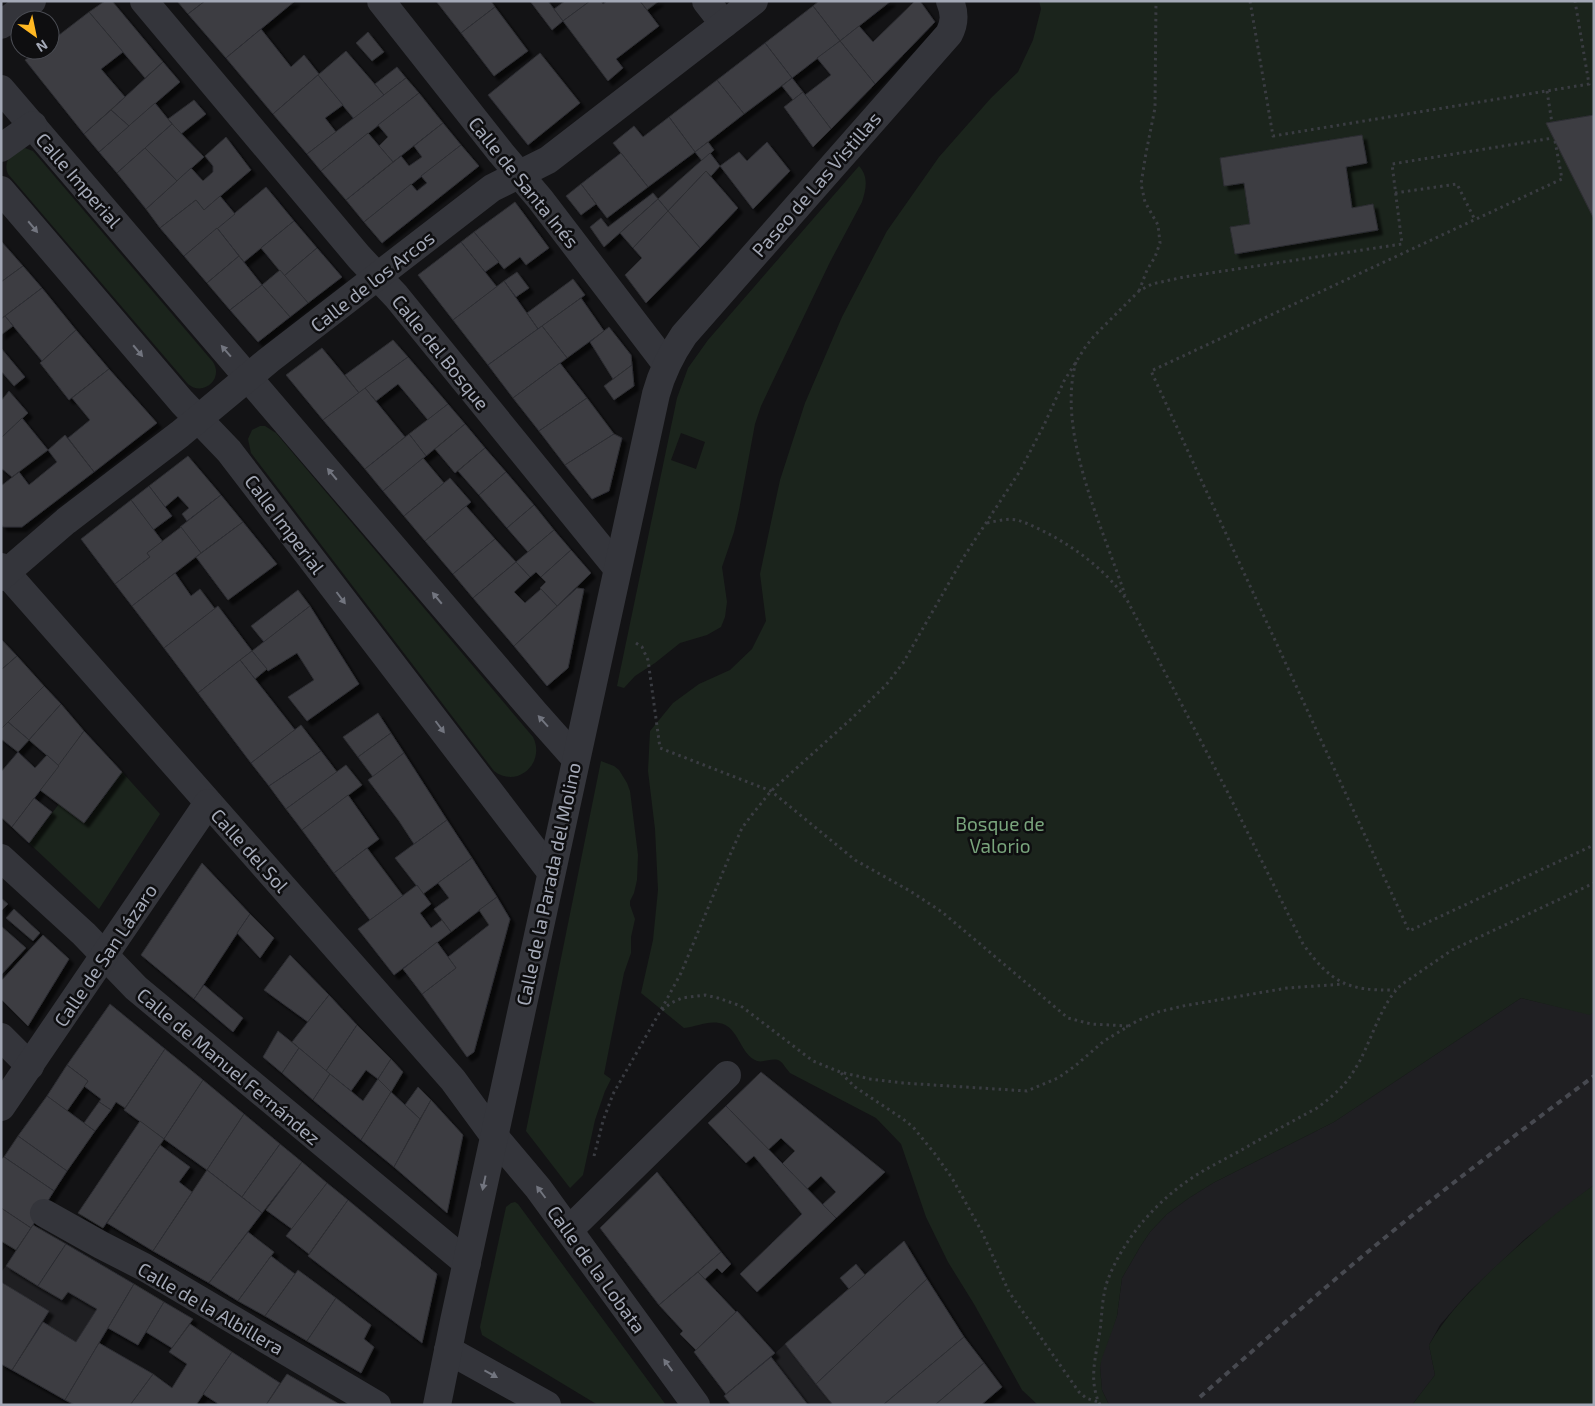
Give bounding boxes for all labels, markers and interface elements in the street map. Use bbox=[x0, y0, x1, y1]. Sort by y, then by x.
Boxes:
north arrow bbox=[10, 10, 60, 60]
text: N bbox=[33, 36, 51, 56]
street label: Paseo de Las Vistillas bbox=[747, 107, 885, 261]
street label: Calle de Santa Inés bbox=[464, 112, 584, 252]
street label: Calle Imperial bbox=[32, 128, 127, 232]
one-way arrow bbox=[27, 221, 39, 233]
street label: Calle de los Arcos bbox=[305, 225, 439, 337]
street label: Calle del Bosque bbox=[388, 290, 494, 414]
one-way arrow bbox=[132, 345, 143, 357]
one-way arrow bbox=[220, 345, 232, 357]
one-way arrow bbox=[327, 468, 338, 480]
street label: Calle Imperial bbox=[240, 470, 330, 578]
one-way arrow bbox=[336, 591, 347, 604]
one-way arrow bbox=[432, 591, 443, 604]
one-way arrow bbox=[537, 716, 549, 728]
one-way arrow bbox=[435, 720, 445, 734]
street label: Calle de la Parada del Molino bbox=[511, 760, 585, 1008]
street label: Calle del Sol bbox=[206, 803, 294, 897]
park label: Bosque de Valorio bbox=[955, 812, 1045, 857]
street label: Calle de San Lázaro bbox=[49, 879, 161, 1031]
street label: Calle de Manuel Fernández bbox=[133, 983, 325, 1149]
one-way arrow bbox=[480, 1176, 488, 1191]
one-way arrow bbox=[535, 1186, 546, 1199]
street label: Calle de la Lobata bbox=[543, 1201, 651, 1337]
street label: Calle de la Albillera bbox=[134, 1257, 288, 1359]
one-way arrow bbox=[663, 1358, 673, 1372]
one-way arrow bbox=[484, 1369, 498, 1378]

